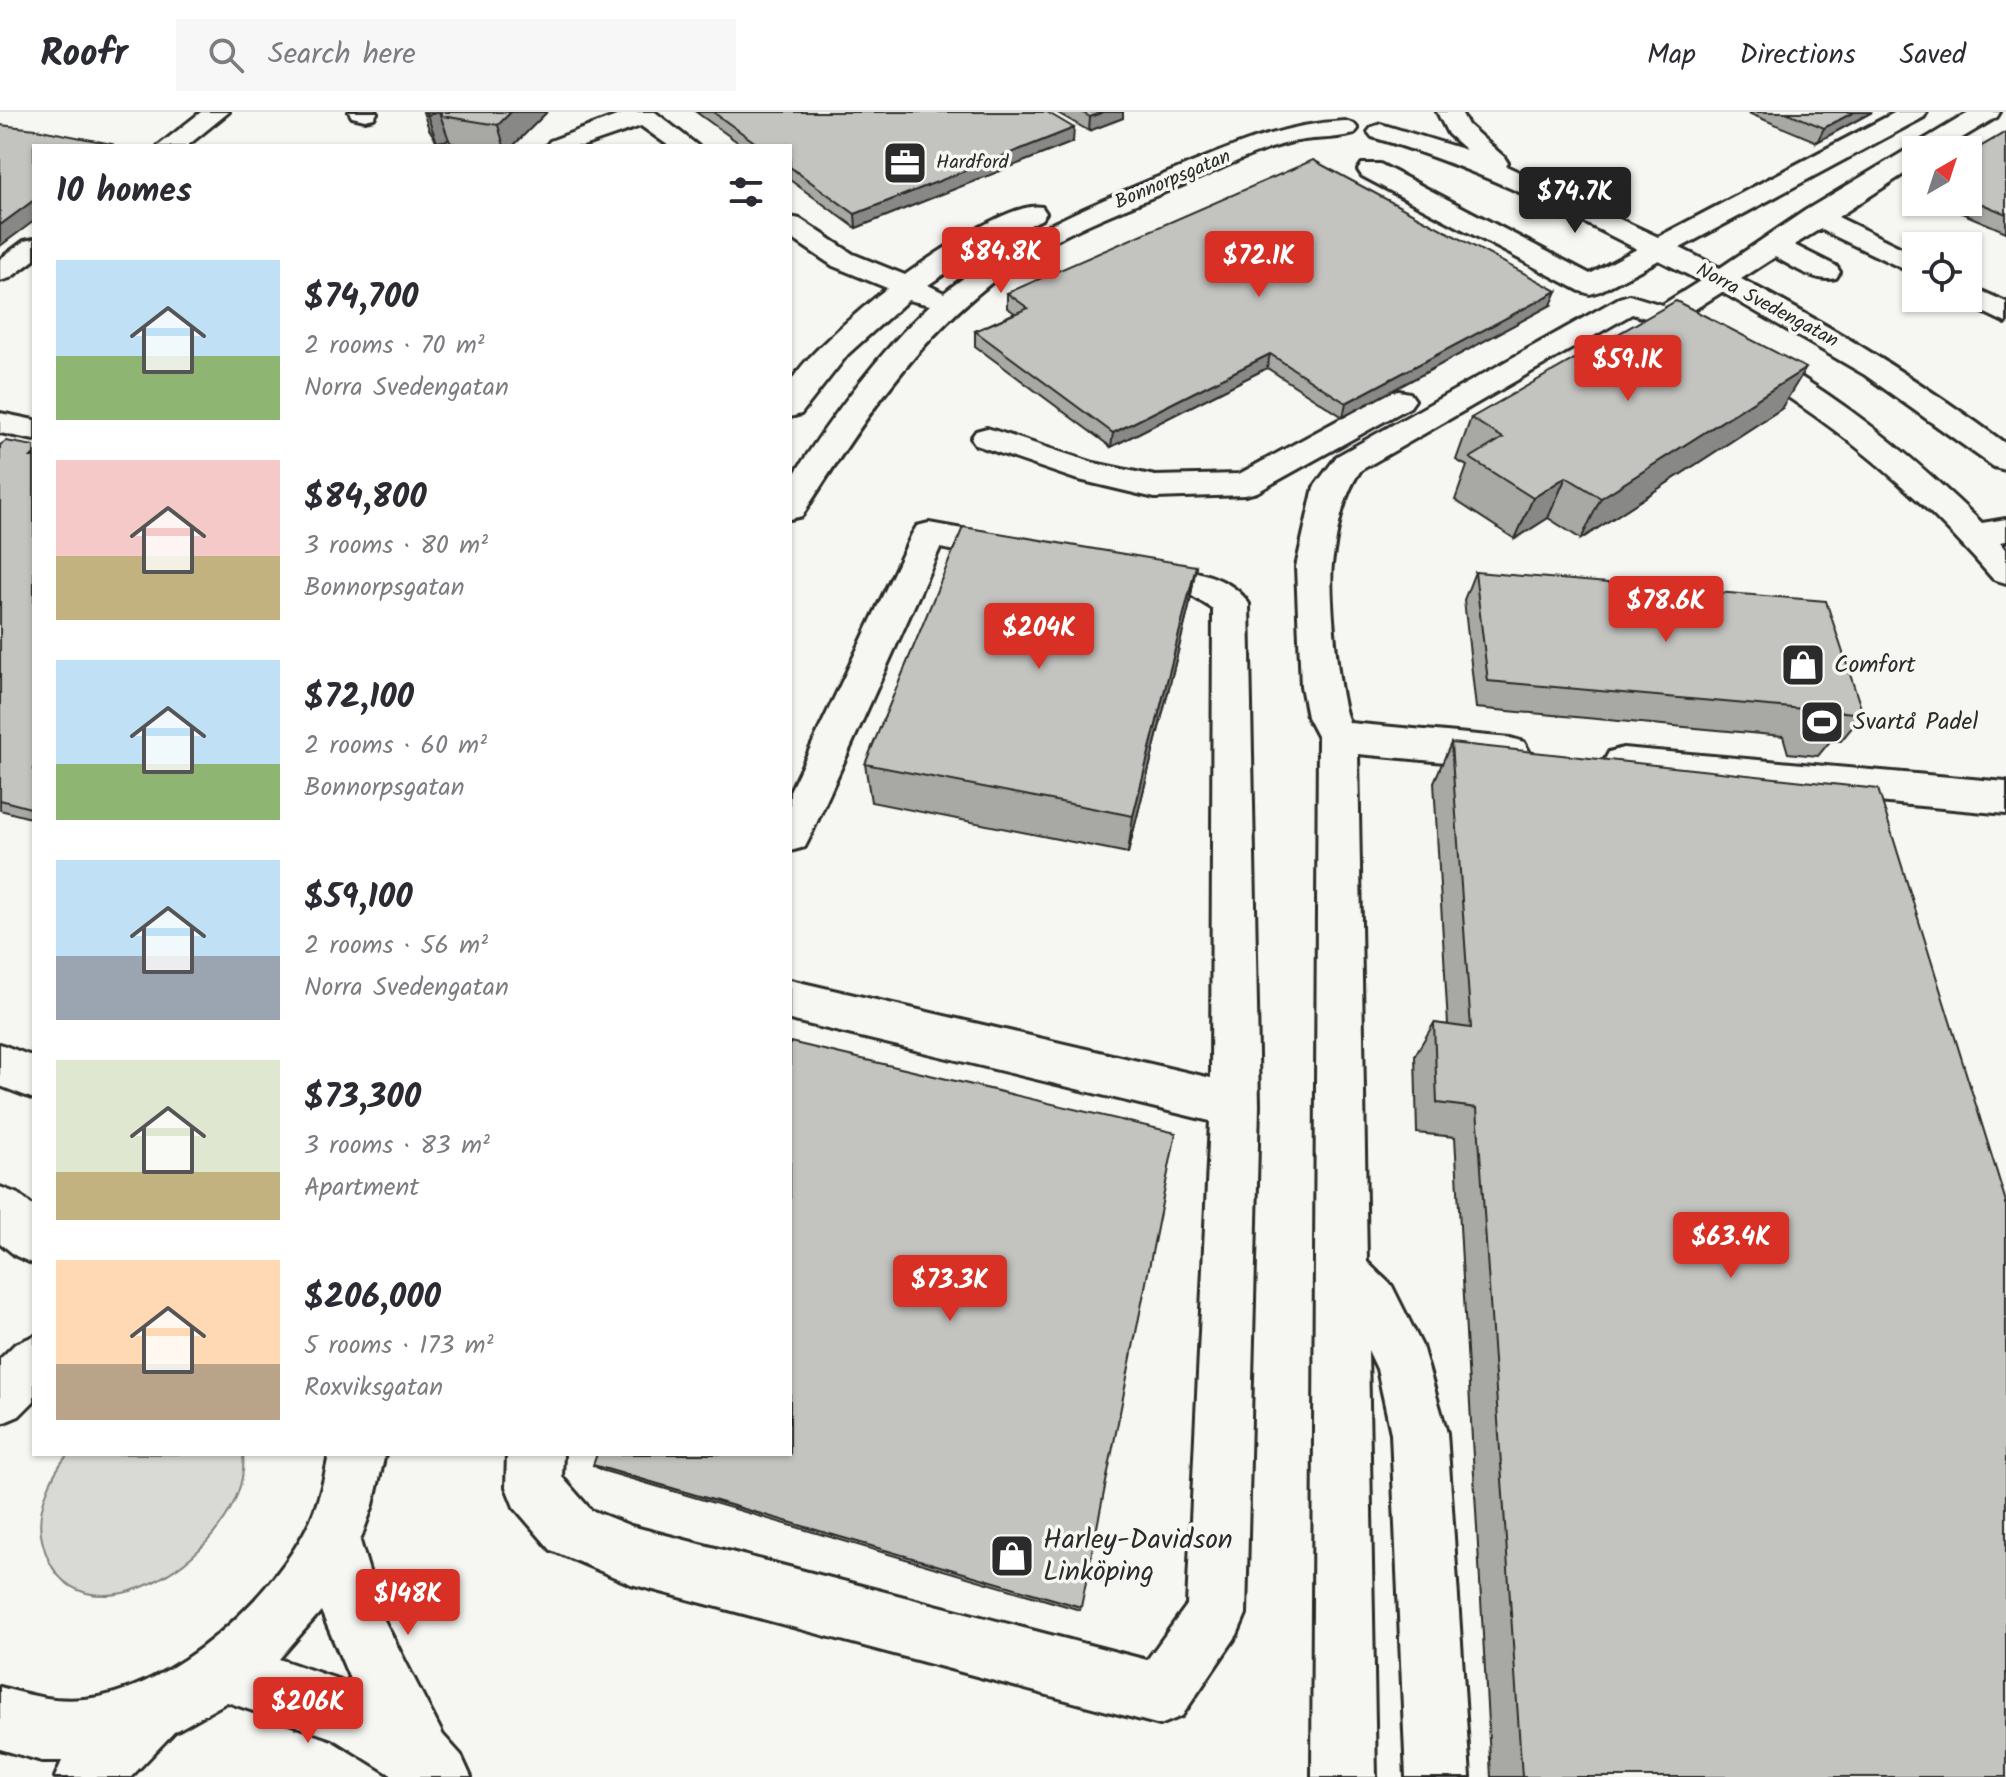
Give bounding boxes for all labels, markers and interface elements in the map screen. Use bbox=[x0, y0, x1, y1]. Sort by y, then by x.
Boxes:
search box bbox=[176, 19, 736, 91]
text: Roofr bbox=[40, 25, 128, 85]
text: Search here bbox=[268, 31, 416, 79]
icon: search bbox=[204, 33, 248, 77]
text: Map bbox=[1647, 33, 1696, 78]
text: Directions bbox=[1740, 33, 1856, 78]
text: Saved bbox=[1900, 33, 1966, 78]
north arrow bbox=[1902, 136, 1982, 216]
map controls bbox=[1902, 136, 1982, 312]
office icon: Hardford bbox=[881, 139, 929, 187]
street label: Bonnorpsgatan bbox=[1110, 141, 1236, 219]
place label: Hardford bbox=[936, 147, 1010, 179]
text: 10 homes bbox=[56, 165, 192, 219]
pin: $74.7K bbox=[1510, 167, 1640, 235]
icon: filters bbox=[724, 170, 768, 214]
text: $74.7K bbox=[1537, 172, 1613, 214]
pin: $84.8K bbox=[936, 227, 1066, 295]
pin: $72.1K bbox=[1194, 231, 1324, 299]
text: $84.8K bbox=[960, 232, 1042, 274]
button: locate bbox=[1902, 232, 1982, 312]
text: $72.1K bbox=[1223, 236, 1295, 278]
street label: Norra Svedengatan bbox=[1690, 255, 1844, 357]
text: $74,700 bbox=[304, 271, 419, 325]
icon: home bbox=[120, 292, 216, 388]
text: 2 rooms · 70 m² bbox=[304, 325, 485, 367]
pin: $59.1K bbox=[1563, 335, 1693, 403]
text: $59.1K bbox=[1592, 340, 1664, 382]
text: Norra Svedengatan bbox=[304, 367, 509, 409]
text: $84,800 bbox=[304, 471, 427, 525]
icon: home bbox=[120, 492, 216, 588]
text: 3 rooms · 80 m² bbox=[304, 525, 488, 567]
text: Bonnorpsgatan bbox=[304, 567, 465, 609]
pin: $78.6K bbox=[1601, 576, 1731, 644]
text: $78.6K bbox=[1627, 581, 1705, 623]
pin: $204K bbox=[983, 603, 1095, 671]
text: $204K bbox=[1002, 608, 1076, 650]
shop icon: Comfort bbox=[1779, 641, 1827, 689]
place label: Comfort bbox=[1834, 646, 1916, 685]
text: $72,100 bbox=[304, 671, 414, 725]
icon: home bbox=[120, 692, 216, 788]
sports icon: Svartå Padel bbox=[1798, 698, 1846, 746]
place label: Svartå Padel bbox=[1853, 703, 1978, 742]
text: 2 rooms · 60 m² bbox=[304, 725, 487, 767]
text: Bonnorpsgatan bbox=[304, 767, 465, 809]
text: $59,100 bbox=[304, 871, 413, 925]
icon: home bbox=[120, 892, 216, 988]
text: 2 rooms · 56 m² bbox=[304, 925, 488, 967]
text: Norra Svedengatan bbox=[304, 967, 509, 1009]
text: $73,300 bbox=[304, 1071, 421, 1125]
icon: home bbox=[120, 1092, 216, 1188]
text: 3 rooms · 83 m² bbox=[304, 1125, 490, 1167]
text: Apartment bbox=[304, 1167, 419, 1209]
pin: $63.4K bbox=[1666, 1212, 1796, 1280]
text: $63.4K bbox=[1691, 1217, 1771, 1259]
pin: $73.3K bbox=[885, 1255, 1015, 1323]
text: $73.3K bbox=[911, 1260, 989, 1302]
text: $206,000 bbox=[304, 1271, 441, 1325]
icon: home bbox=[120, 1292, 216, 1388]
text: 5 rooms · 173 m² bbox=[304, 1325, 493, 1367]
text: Roxviksgatan bbox=[304, 1367, 443, 1409]
place label: Harley-Davidson Linköping bbox=[1043, 1518, 1233, 1595]
shop icon: Harley-Davidson Linköping bbox=[988, 1532, 1036, 1580]
pin: $148K bbox=[352, 1569, 464, 1637]
text: $148K bbox=[374, 1574, 442, 1616]
pin: $206K bbox=[252, 1677, 364, 1745]
text: $206K bbox=[271, 1682, 345, 1724]

